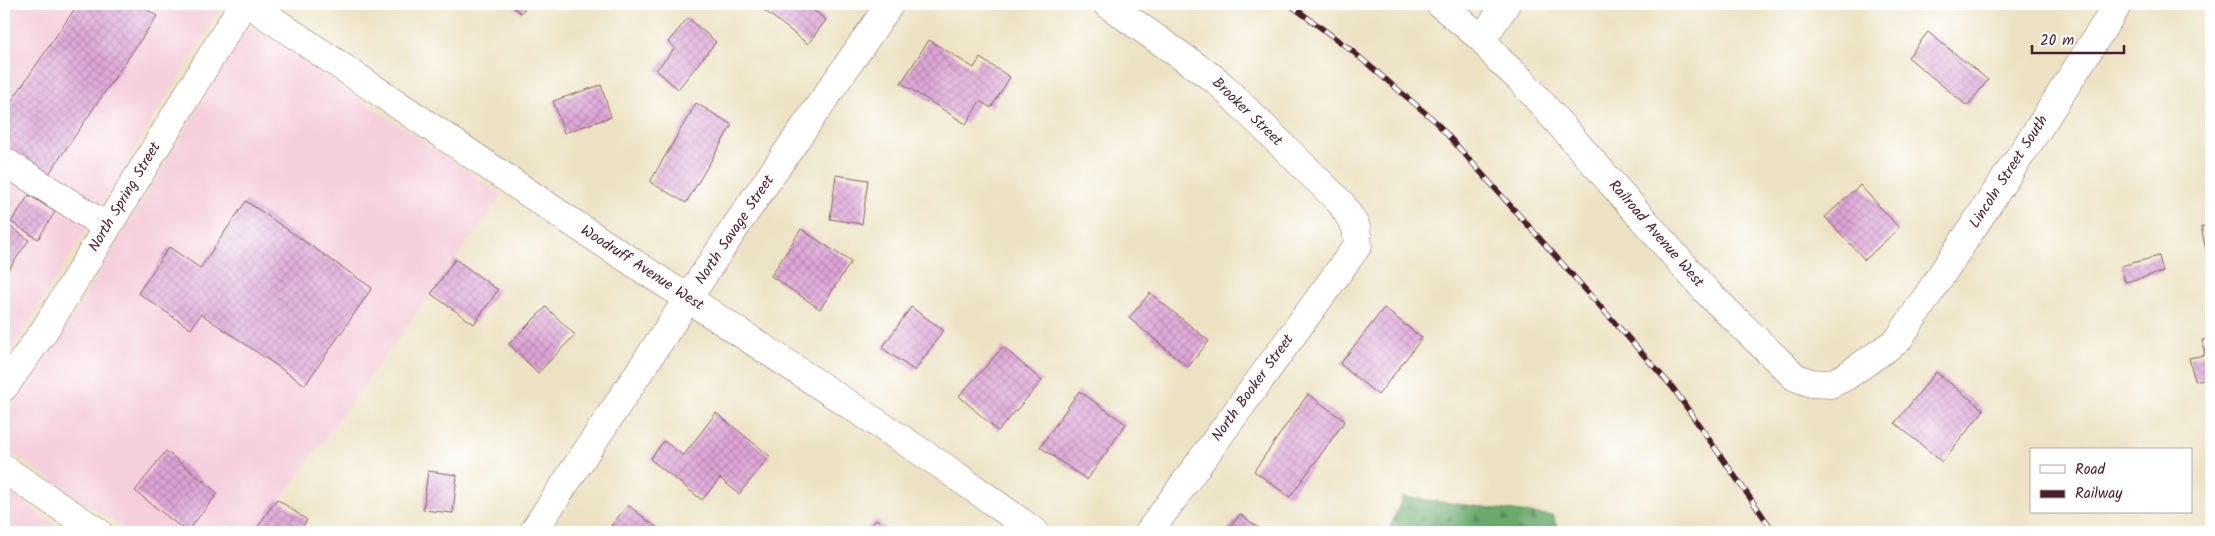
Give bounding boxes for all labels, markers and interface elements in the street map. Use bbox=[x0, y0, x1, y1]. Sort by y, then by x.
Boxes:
scale bar bbox=[2032, 22, 2125, 54]
text: 20 m bbox=[2040, 29, 2074, 53]
street label: Brooker Street bbox=[1206, 72, 1288, 152]
street label: Lincoln Street South bbox=[1963, 111, 2055, 233]
street label: North Spring Street bbox=[83, 137, 167, 257]
street label: North Savage Street bbox=[689, 170, 781, 290]
street label: Railroad Avenue West bbox=[1602, 175, 1710, 293]
street label: Woodruff Avenue West bbox=[575, 219, 709, 317]
street label: North Booker Street bbox=[1206, 329, 1300, 447]
legend bbox=[2030, 448, 2192, 514]
text: Road bbox=[2075, 458, 2106, 482]
text: Railway bbox=[2075, 482, 2123, 506]

